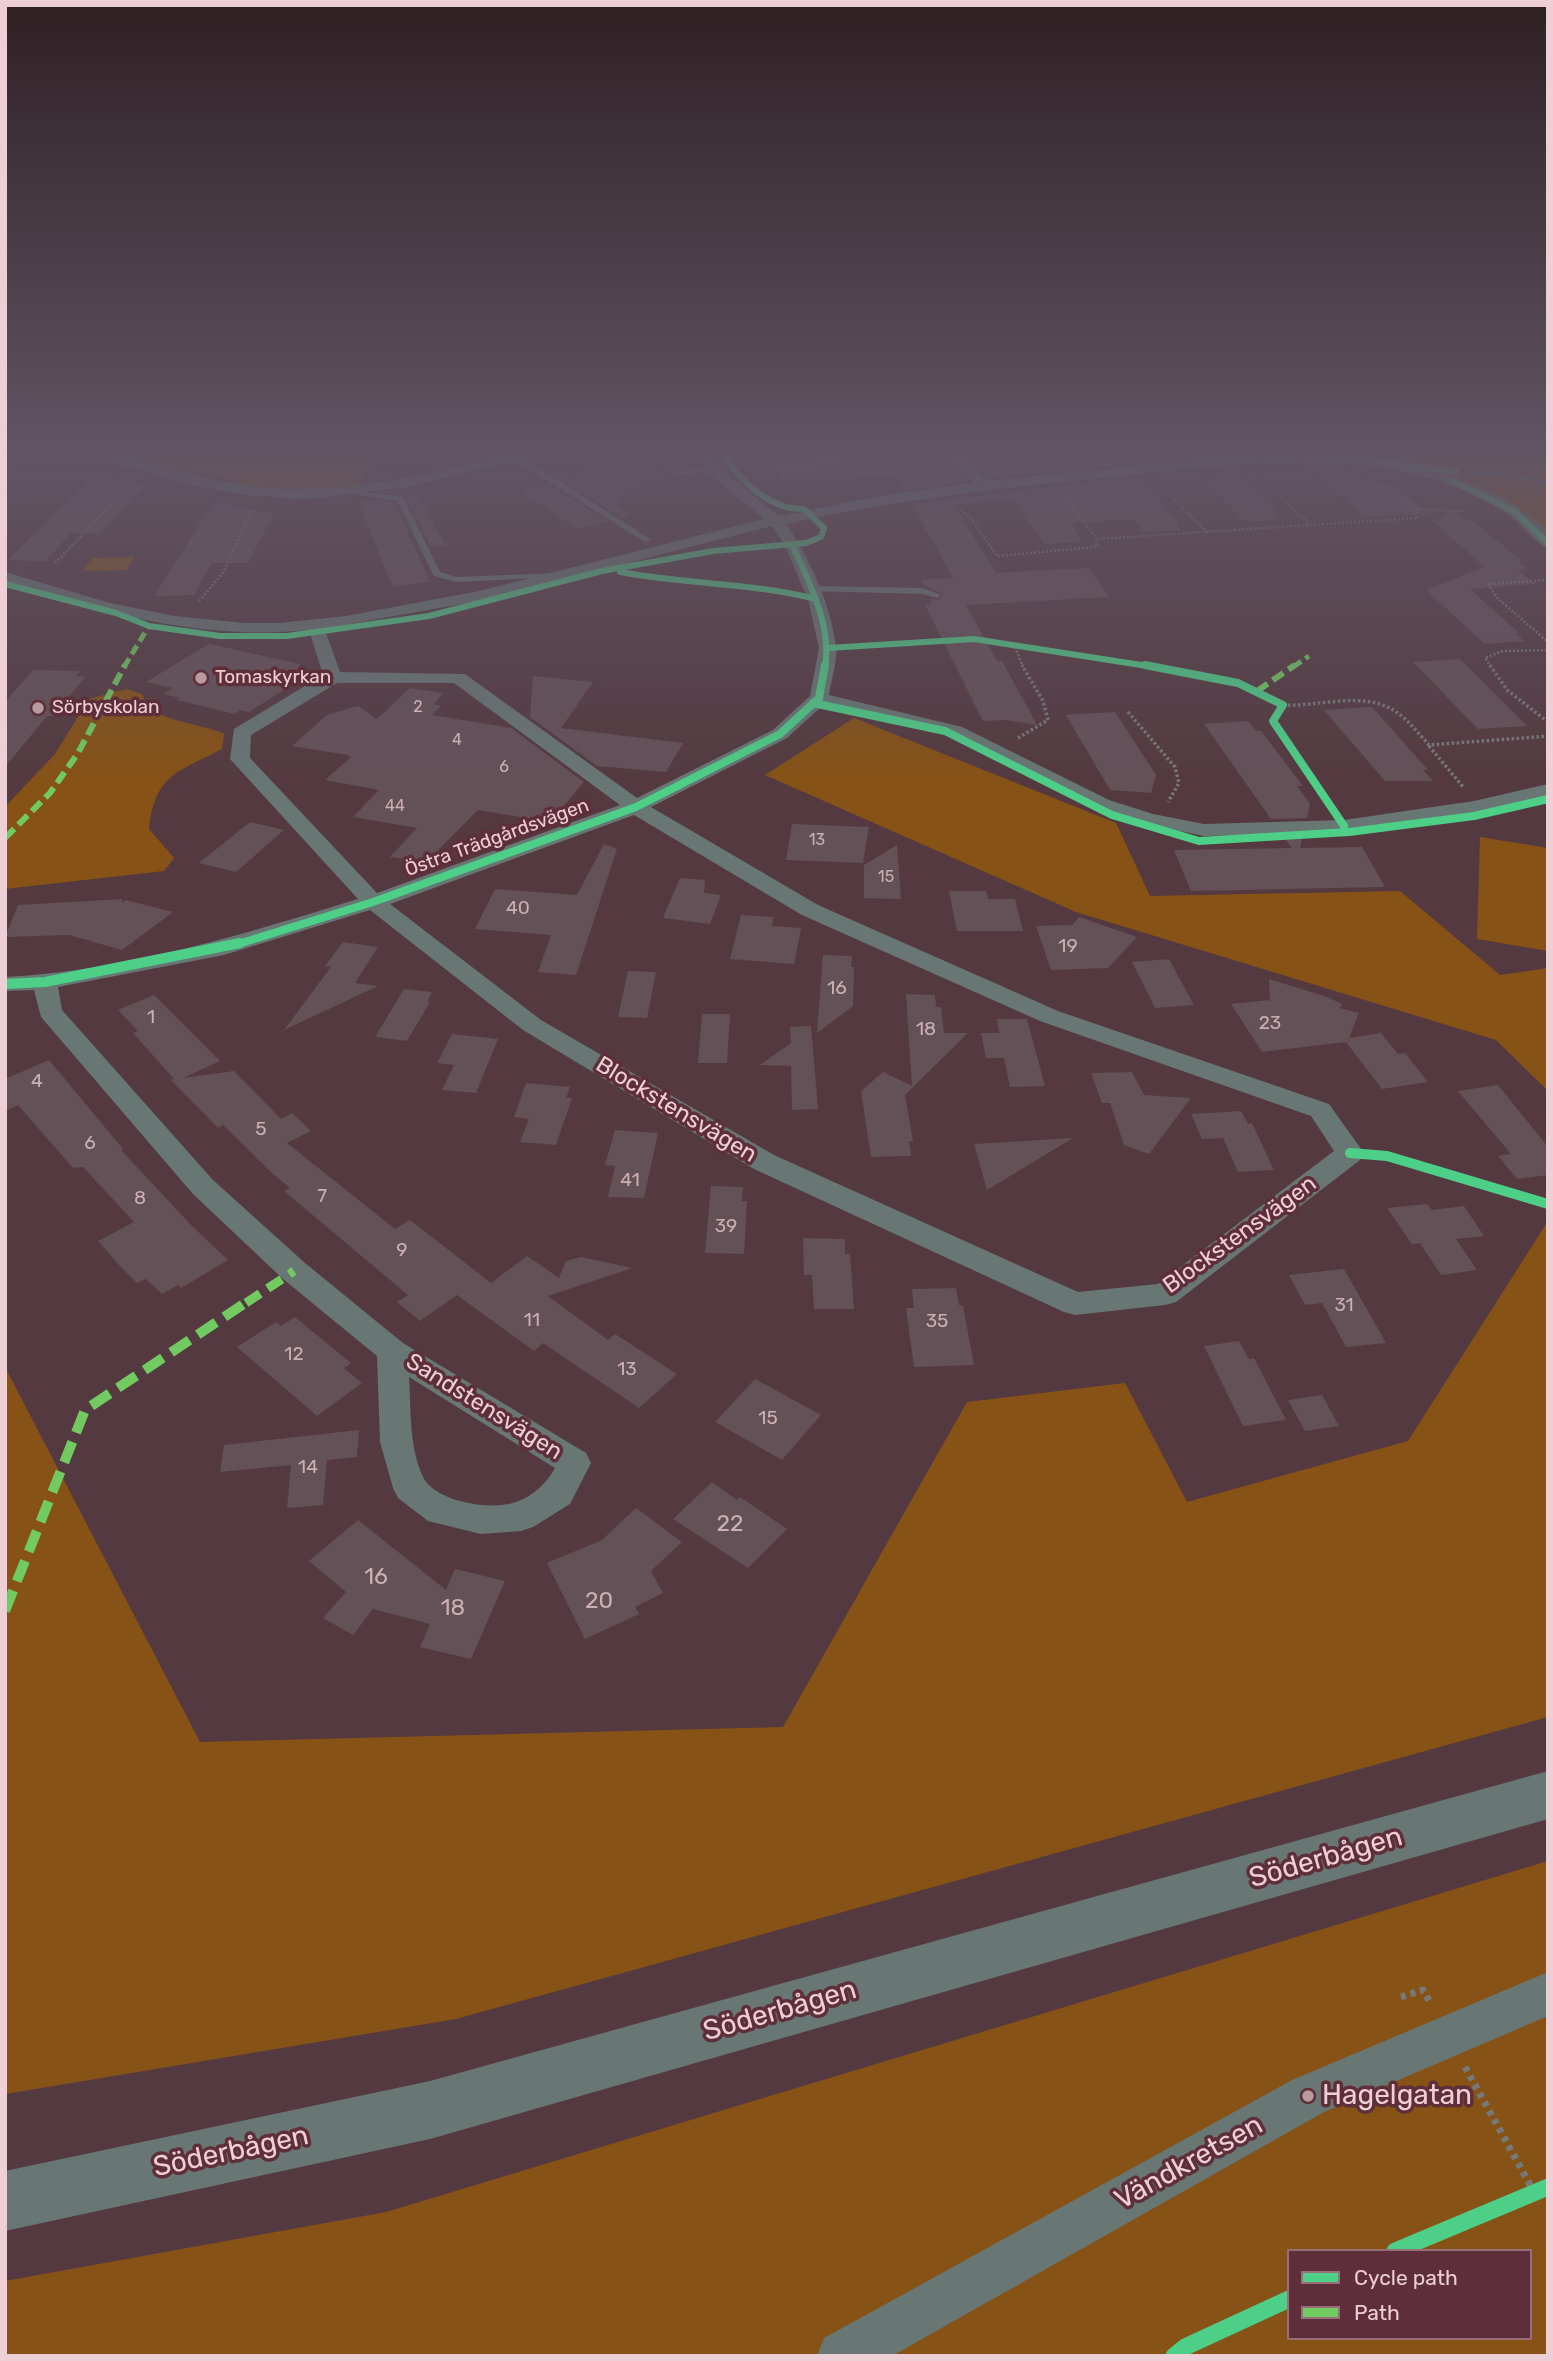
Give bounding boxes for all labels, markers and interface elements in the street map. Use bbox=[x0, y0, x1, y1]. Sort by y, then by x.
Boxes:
place label: Tomaskyrkan bbox=[215, 667, 331, 689]
marker: Tomaskyrkan bbox=[193, 670, 209, 686]
place label: Sörbyskolan bbox=[52, 697, 160, 719]
house number: 2 bbox=[413, 697, 423, 717]
marker: Sörbyskolan bbox=[30, 700, 46, 716]
house number: 4 bbox=[452, 730, 462, 750]
house number: 6 bbox=[499, 757, 509, 777]
street label: Östra Trädgårdsvägen bbox=[402, 794, 592, 882]
house number: 44 bbox=[385, 796, 405, 816]
house number: 13 bbox=[809, 830, 825, 850]
house number: 15 bbox=[878, 867, 894, 887]
house number: 40 bbox=[506, 898, 530, 920]
house number: 19 bbox=[1058, 936, 1078, 958]
house number: 16 bbox=[827, 978, 847, 1000]
house number: 1 bbox=[147, 1007, 155, 1029]
house number: 23 bbox=[1259, 1013, 1281, 1035]
house number: 18 bbox=[916, 1019, 936, 1041]
street label: Blockstensvägen bbox=[591, 1051, 761, 1169]
house number: 4 bbox=[31, 1071, 43, 1093]
house number: 5 bbox=[255, 1119, 267, 1141]
house number: 6 bbox=[84, 1133, 96, 1155]
house number: 41 bbox=[620, 1170, 640, 1192]
street label: Blockstensvägen bbox=[1158, 1170, 1322, 1300]
house number: 7 bbox=[317, 1186, 327, 1208]
house number: 8 bbox=[134, 1188, 146, 1210]
house number: 39 bbox=[715, 1216, 737, 1238]
house number: 9 bbox=[396, 1240, 408, 1262]
house number: 31 bbox=[1334, 1295, 1354, 1317]
house number: 11 bbox=[524, 1310, 540, 1332]
house number: 35 bbox=[926, 1311, 948, 1333]
house number: 12 bbox=[284, 1344, 304, 1366]
street label: Sandstensvägen bbox=[401, 1348, 567, 1466]
house number: 13 bbox=[617, 1359, 637, 1381]
house number: 15 bbox=[758, 1408, 778, 1430]
house number: 14 bbox=[298, 1457, 318, 1479]
house number: 22 bbox=[716, 1510, 744, 1538]
house number: 16 bbox=[364, 1563, 388, 1591]
house number: 20 bbox=[585, 1587, 613, 1615]
house number: 18 bbox=[441, 1594, 465, 1622]
street label: Söderbågen bbox=[1245, 1820, 1407, 1896]
street label: Söderbågen bbox=[699, 1973, 861, 2049]
place label: Hagelgatan bbox=[1322, 2079, 1472, 2113]
marker: Hagelgatan bbox=[1300, 2088, 1316, 2104]
street label: Vändkretsen bbox=[1109, 2109, 1269, 2217]
street label: Söderbågen bbox=[150, 2119, 312, 2185]
legend bbox=[1287, 2249, 1532, 2340]
text: Cycle path bbox=[1354, 2265, 1458, 2290]
text: Path bbox=[1354, 2300, 1400, 2325]

